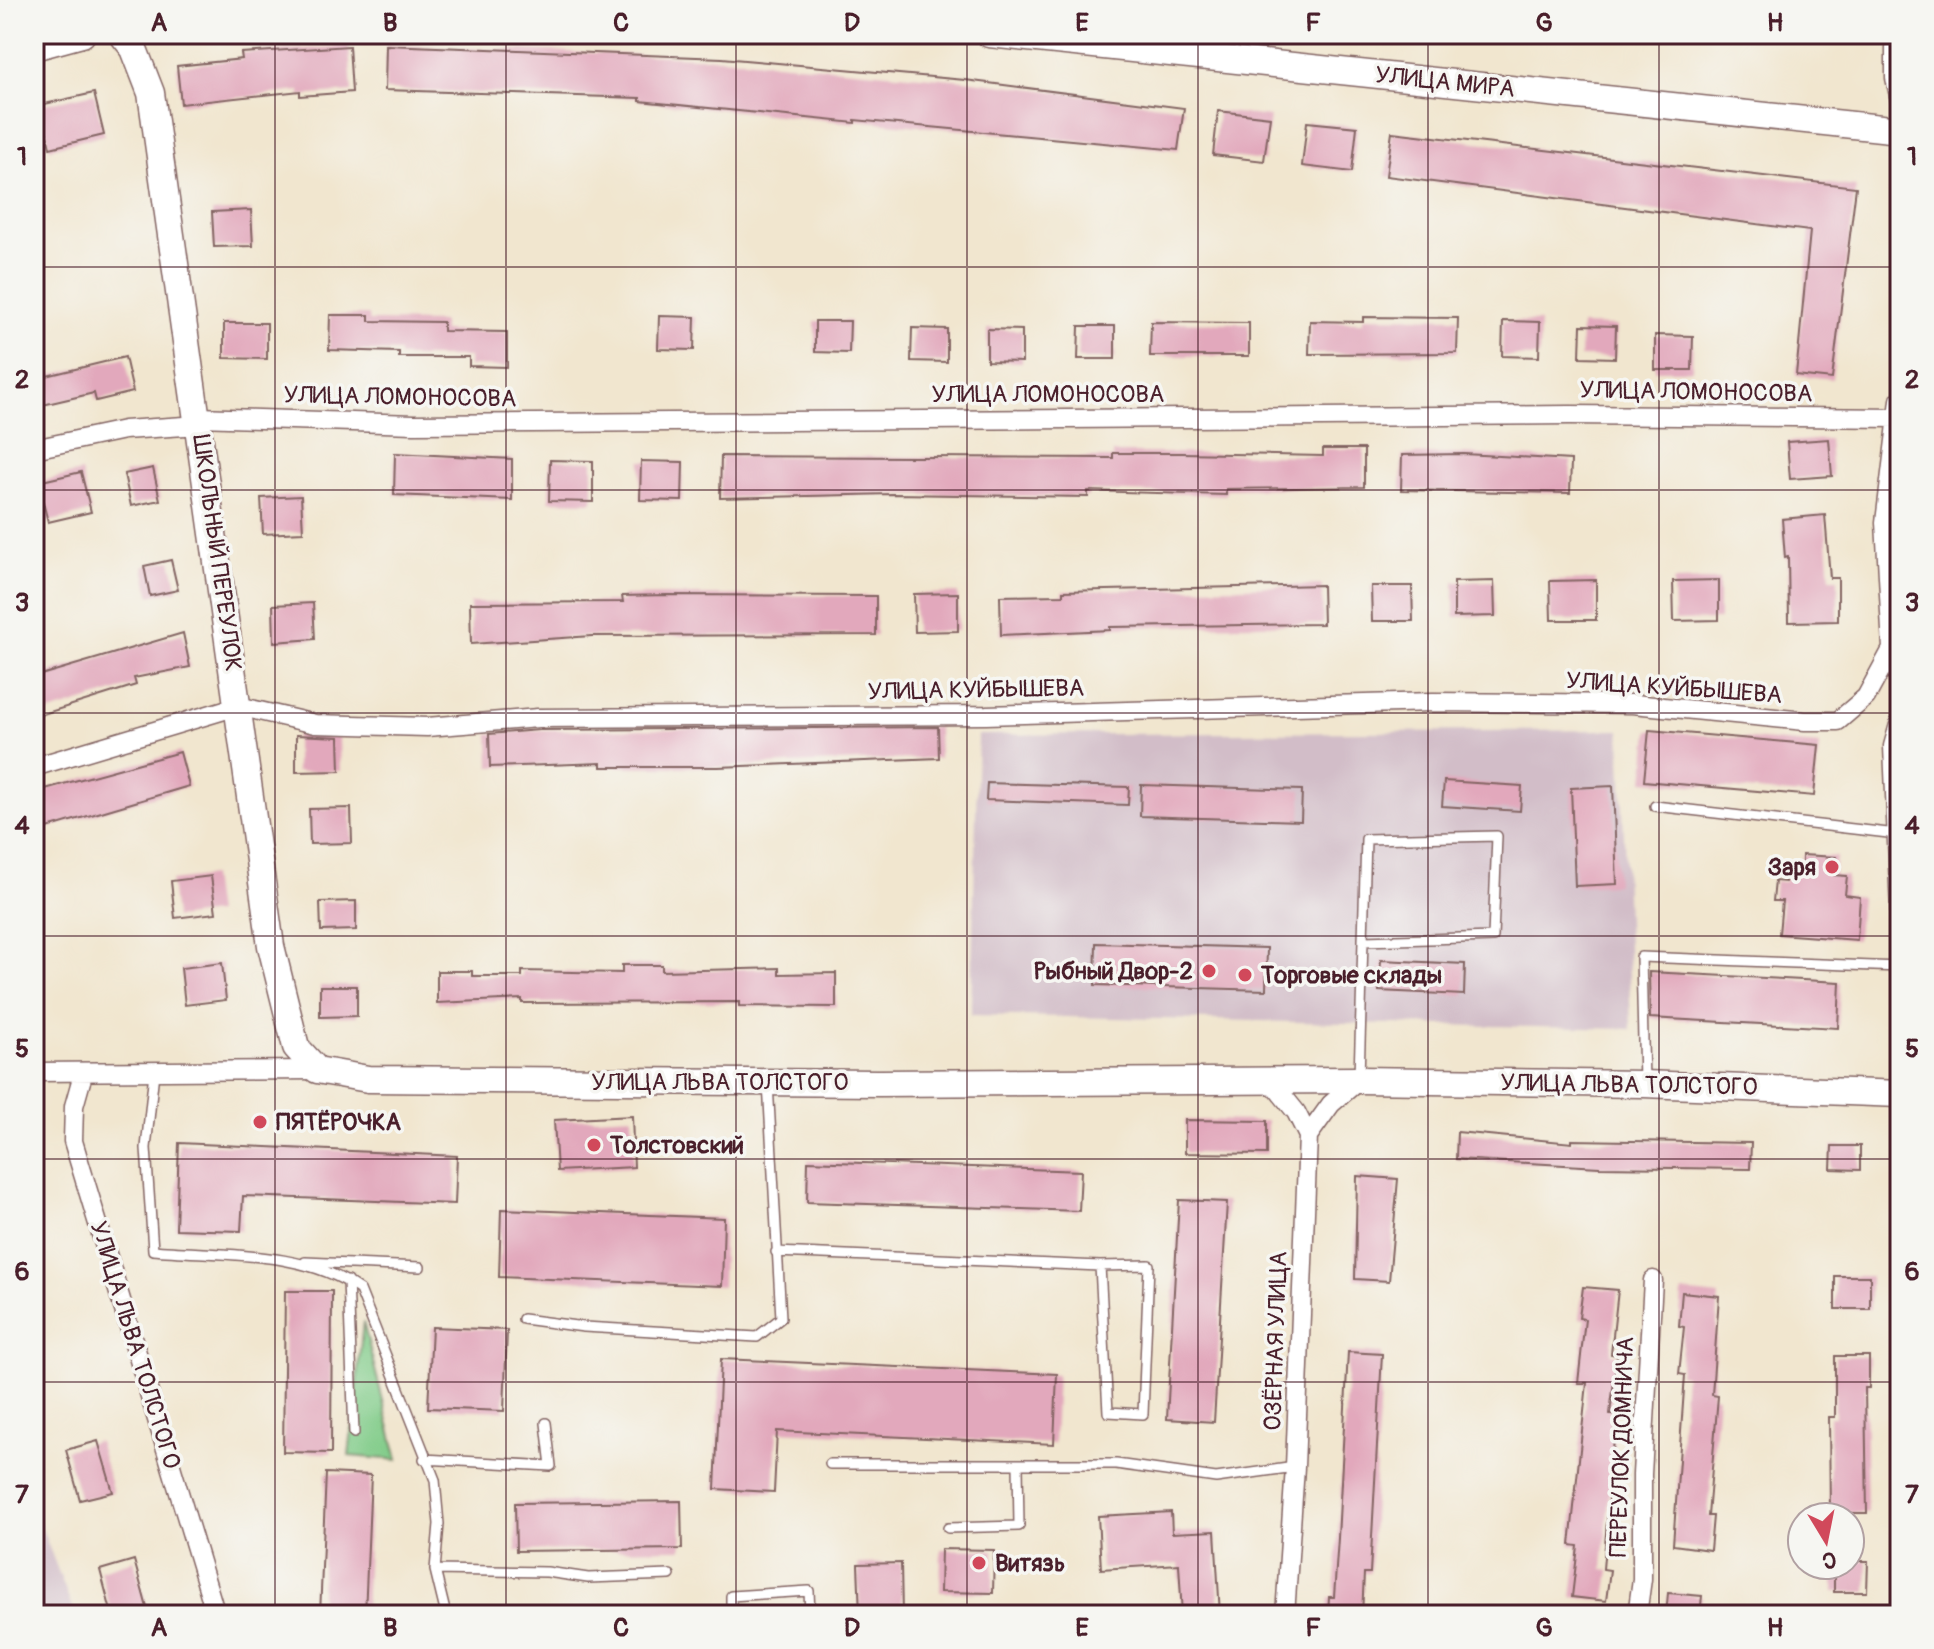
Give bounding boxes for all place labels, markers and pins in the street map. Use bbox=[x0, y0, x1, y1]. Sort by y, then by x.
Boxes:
place label: Заря bbox=[1768, 853, 1816, 882]
marker: Заря bbox=[1823, 858, 1841, 876]
place label: Рыбный Двор-2 bbox=[1034, 957, 1193, 986]
place label: Торговые склады bbox=[1260, 961, 1442, 990]
marker: Рыбный Двор-2 bbox=[1200, 962, 1218, 980]
marker: Торговые склады bbox=[1236, 966, 1254, 984]
place label: ПЯТЁРОЧКА bbox=[276, 1108, 401, 1137]
marker: ПЯТЁРОЧКА bbox=[251, 1113, 269, 1131]
place label: Толстовский bbox=[609, 1131, 744, 1160]
marker: Толстовский bbox=[585, 1136, 603, 1154]
place label: Витязь bbox=[995, 1549, 1065, 1578]
marker: Витязь bbox=[970, 1554, 988, 1572]

